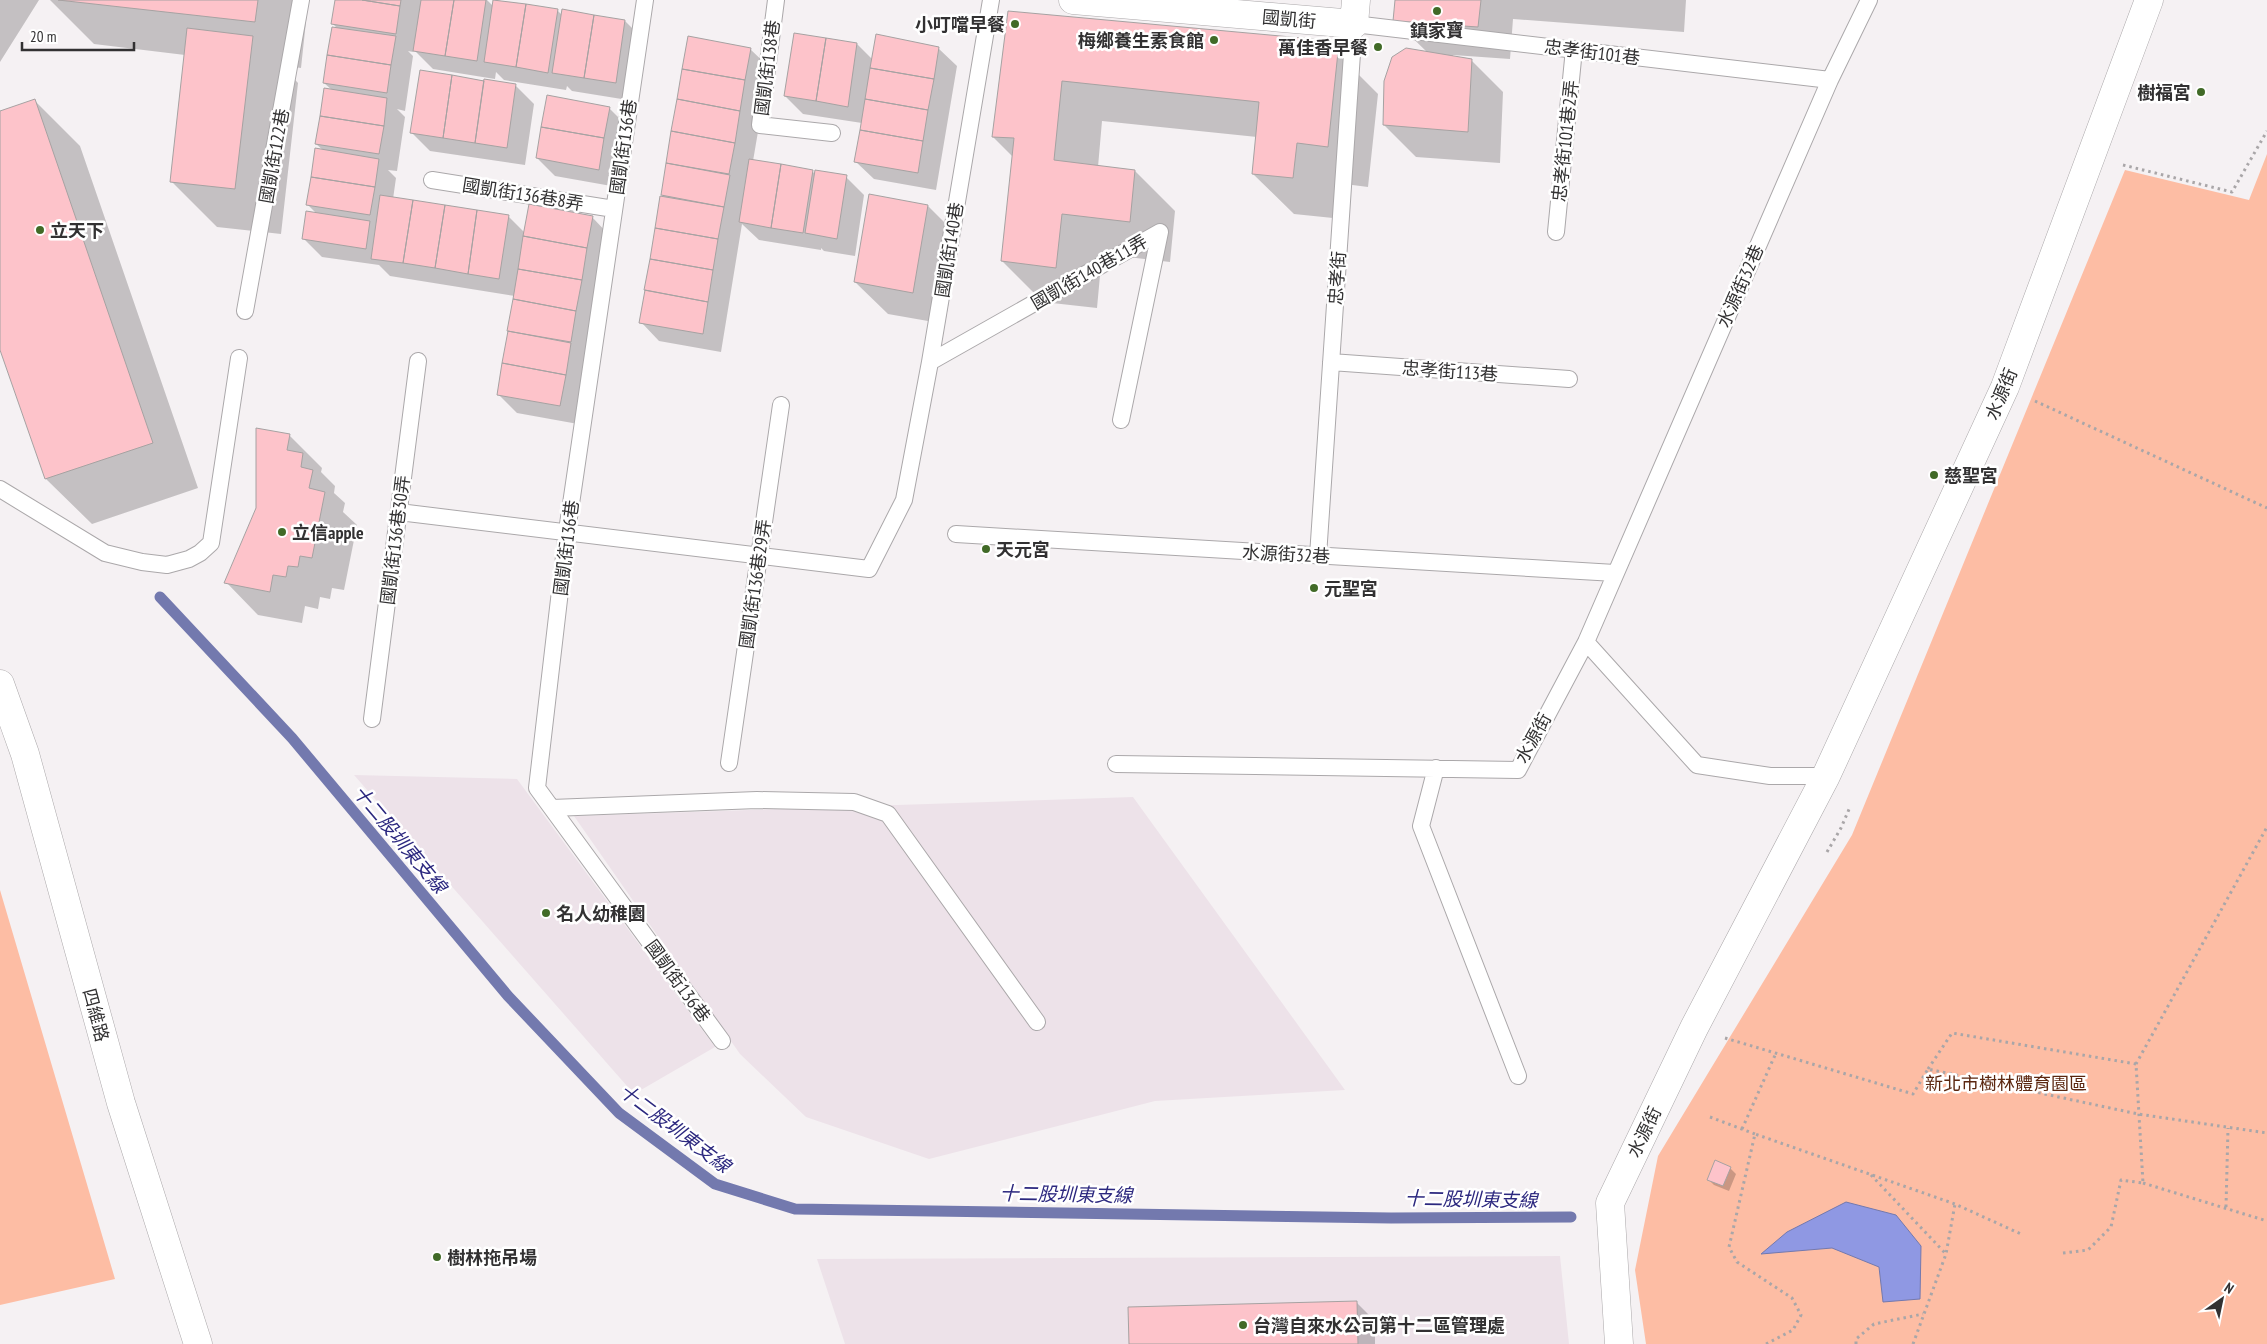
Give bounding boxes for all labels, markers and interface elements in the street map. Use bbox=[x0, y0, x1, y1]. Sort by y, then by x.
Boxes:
street label: 國凱街 bbox=[1261, 5, 1317, 33]
marker: 鎮家寶 bbox=[1431, 5, 1443, 17]
place label: 小叮噹早餐 bbox=[915, 13, 1005, 36]
marker: 小叮噹早餐 bbox=[1009, 18, 1021, 30]
street label: 國凱街138巷 bbox=[750, 19, 784, 117]
place label: 鎮家寶 bbox=[1410, 19, 1464, 42]
scale bar bbox=[22, 20, 135, 52]
text: 20 m bbox=[30, 27, 56, 46]
place label: 梅鄉養生素食館 bbox=[1078, 29, 1204, 52]
marker: 梅鄉養生素食館 bbox=[1208, 34, 1220, 46]
street label: 忠孝街101巷 bbox=[1543, 35, 1641, 69]
place label: 萬佳香早餐 bbox=[1278, 36, 1368, 59]
marker: 萬佳香早餐 bbox=[1372, 41, 1384, 53]
street label: 忠孝街101巷2弄 bbox=[1547, 79, 1583, 203]
place label: 樹福宮 bbox=[2137, 81, 2191, 104]
marker: 樹福宮 bbox=[2195, 86, 2207, 98]
street label: 國凱街136巷 bbox=[605, 98, 641, 196]
street label: 國凱街122巷 bbox=[254, 107, 294, 205]
street label: 國凱街136巷8弄 bbox=[461, 173, 585, 215]
street label: 國凱街140巷 bbox=[930, 201, 968, 299]
place label: 立天下 bbox=[50, 219, 104, 242]
marker: 立天下 bbox=[34, 224, 46, 236]
street label: 國凱街140巷11弄 bbox=[1027, 229, 1151, 315]
street label: 水源街32巷 bbox=[1712, 241, 1768, 331]
street label: 忠孝街 bbox=[1324, 250, 1350, 306]
street label: 忠孝街113巷 bbox=[1401, 356, 1499, 386]
street label: 水源街 bbox=[1980, 365, 2022, 423]
place label: 慈聖宮 bbox=[1944, 464, 1998, 487]
marker: 慈聖宮 bbox=[1928, 469, 1940, 481]
street label: 國凱街136巷30弄 bbox=[376, 474, 414, 606]
street label: 國凱街136巷 bbox=[549, 499, 583, 597]
street label: 國凱街136巷29弄 bbox=[735, 518, 775, 650]
place label: 立信apple bbox=[292, 521, 364, 544]
marker: 立信apple bbox=[276, 526, 288, 538]
place label: 天元宮 bbox=[996, 538, 1050, 561]
street label: 水源街32巷 bbox=[1241, 540, 1331, 568]
marker: 天元宮 bbox=[980, 543, 992, 555]
place label: 元聖宮 bbox=[1324, 577, 1378, 600]
marker: 元聖宮 bbox=[1308, 582, 1320, 594]
street label: 水源街 bbox=[1510, 709, 1556, 767]
water label: 十二股圳東支線 bbox=[348, 780, 453, 899]
place label: 名人幼稚園 bbox=[556, 902, 646, 925]
marker: 名人幼稚園 bbox=[540, 907, 552, 919]
street label: 國凱街136巷 bbox=[640, 935, 716, 1027]
street label: 四維路 bbox=[78, 986, 114, 1044]
park label: 新北市樹林體育園區 bbox=[1925, 1072, 2087, 1095]
water label: 十二股圳東支線 bbox=[615, 1078, 737, 1179]
street label: 水源街 bbox=[1622, 1103, 1666, 1161]
water label: 十二股圳東支線 bbox=[999, 1181, 1135, 1207]
water label: 十二股圳東支線 bbox=[1404, 1186, 1540, 1212]
place label: 樹林拖吊場 bbox=[447, 1246, 537, 1269]
marker: 樹林拖吊場 bbox=[431, 1251, 443, 1263]
north arrow bbox=[2197, 1274, 2247, 1324]
text: N bbox=[2221, 1278, 2237, 1298]
place label: 台灣自來水公司第十二區管理處 bbox=[1253, 1314, 1505, 1337]
marker: 台灣自來水公司第十二區管理處 bbox=[1237, 1319, 1249, 1331]

